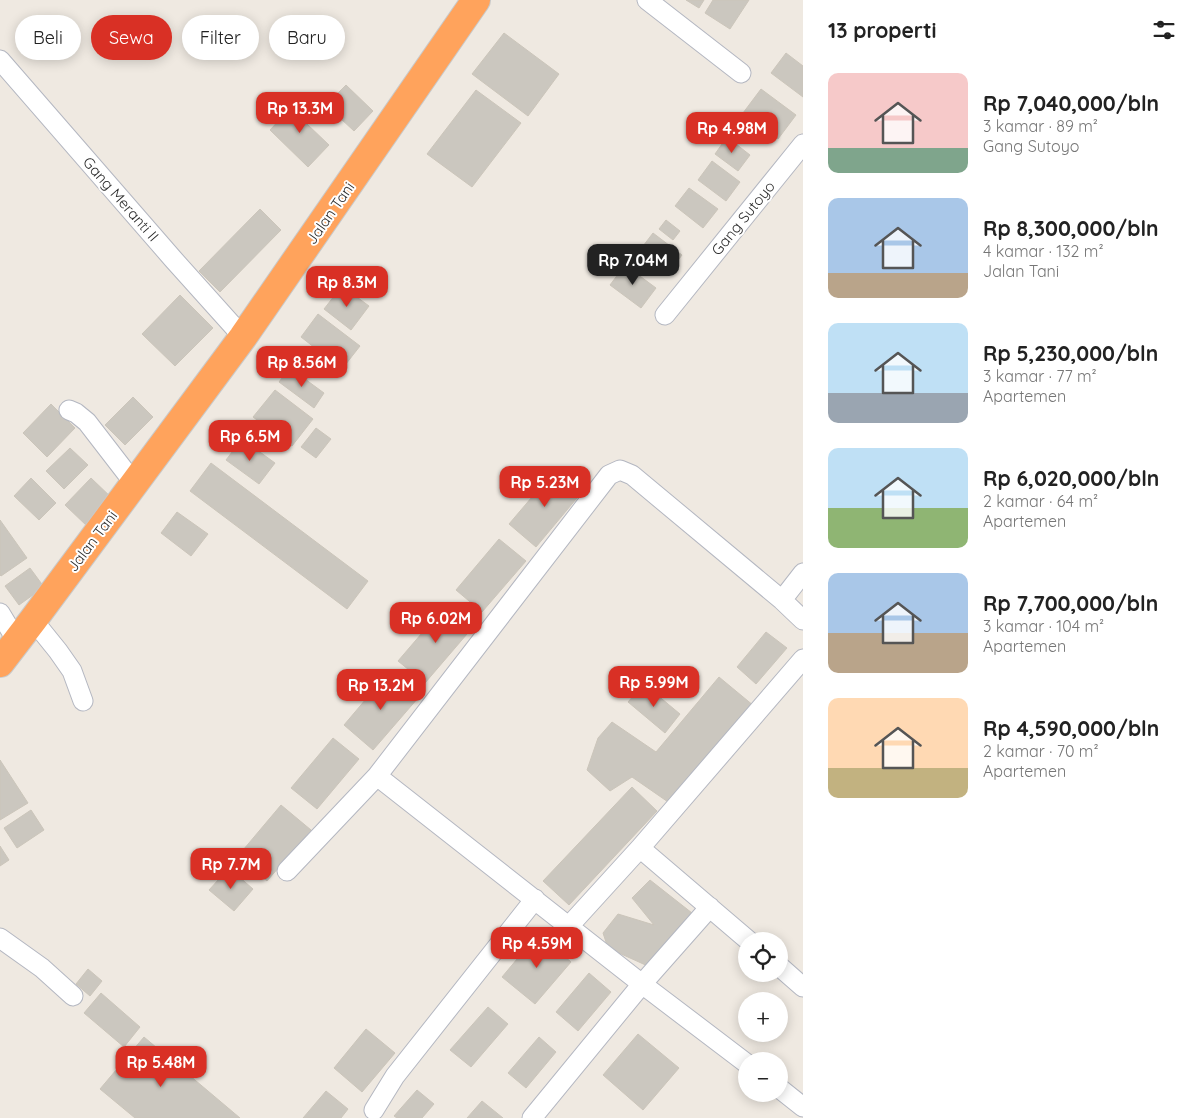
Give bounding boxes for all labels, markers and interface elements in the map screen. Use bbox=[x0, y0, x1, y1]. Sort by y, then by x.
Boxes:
chip: Beli bbox=[15, 15, 81, 60]
chip: Sewa bbox=[91, 15, 172, 60]
chip: Filter bbox=[182, 15, 259, 60]
chip: Baru bbox=[269, 15, 345, 60]
icon: filters bbox=[1150, 16, 1178, 44]
text: 13 properti bbox=[828, 17, 937, 43]
text: Rp 7,040,000/bln bbox=[983, 90, 1159, 116]
pin: Rp 13.3M bbox=[248, 92, 352, 134]
icon: home bbox=[868, 93, 928, 153]
text: Rp 13.3M bbox=[267, 98, 333, 118]
pin: Rp 4.98M bbox=[680, 112, 784, 154]
text: 3 kamar · 89 m² bbox=[983, 116, 1098, 136]
text: Rp 4.98M bbox=[697, 118, 767, 138]
text: Gang Sutoyo bbox=[983, 136, 1079, 156]
street label: Gang Meranti II bbox=[79, 153, 163, 245]
street label: Gang Sutoyo bbox=[707, 177, 779, 259]
street label: Jalan Tani bbox=[302, 178, 358, 248]
text: Rp 8,300,000/bln bbox=[983, 215, 1159, 241]
icon: home bbox=[868, 218, 928, 278]
text: 4 kamar · 132 m² bbox=[983, 241, 1104, 261]
pin: Rp 7.04M bbox=[581, 244, 685, 286]
text: Rp 7.04M bbox=[598, 250, 668, 270]
text: Jalan Tani bbox=[983, 261, 1059, 281]
pin: Rp 8.3M bbox=[301, 266, 393, 308]
text: Rp 8.3M bbox=[317, 272, 377, 292]
text: Rp 5,230,000/bln bbox=[983, 340, 1158, 366]
icon: home bbox=[868, 343, 928, 403]
pin: Rp 8.56M bbox=[250, 346, 354, 388]
text: Rp 8.56M bbox=[267, 352, 337, 372]
text: 3 kamar · 77 m² bbox=[983, 366, 1097, 386]
text: Apartemen bbox=[983, 386, 1066, 406]
pin: Rp 6.5M bbox=[204, 420, 296, 462]
text: Rp 6.5M bbox=[220, 426, 280, 446]
text: Rp 6,020,000/bln bbox=[983, 465, 1159, 491]
pin: Rp 5.23M bbox=[493, 466, 597, 508]
icon: home bbox=[868, 468, 928, 528]
text: Rp 5.23M bbox=[511, 472, 579, 492]
text: 2 kamar · 64 m² bbox=[983, 491, 1098, 511]
street label: Jalan Tani bbox=[63, 507, 121, 575]
text: Apartemen bbox=[983, 511, 1066, 531]
text: Rp 7,700,000/bln bbox=[983, 590, 1158, 616]
icon: home bbox=[868, 593, 928, 653]
pin: Rp 6.02M bbox=[384, 602, 488, 644]
text: Rp 6.02M bbox=[401, 608, 471, 628]
text: 3 kamar · 104 m² bbox=[983, 616, 1104, 636]
text: Apartemen bbox=[983, 636, 1066, 656]
pin: Rp 5.99M bbox=[602, 666, 706, 708]
pin: Rp 13.2M bbox=[329, 668, 433, 711]
text: Rp 5.99M bbox=[619, 672, 689, 692]
text: Rp 13.2M bbox=[348, 675, 414, 695]
text: Rp 4,590,000/bln bbox=[983, 715, 1159, 741]
icon: home bbox=[868, 718, 928, 778]
text: 2 kamar · 70 m² bbox=[983, 741, 1099, 761]
text: Apartemen bbox=[983, 761, 1066, 781]
pin: Rp 7.7M bbox=[185, 848, 277, 890]
text: Rp 7.7M bbox=[201, 854, 261, 874]
pin: Rp 4.59M bbox=[485, 926, 589, 969]
map controls bbox=[738, 932, 788, 1102]
button: locate bbox=[738, 932, 788, 982]
text: Rp 4.59M bbox=[502, 933, 572, 953]
button: + bbox=[738, 992, 788, 1042]
pin: Rp 5.48M bbox=[109, 1046, 213, 1088]
text: Rp 5.48M bbox=[127, 1052, 195, 1072]
button: − bbox=[738, 1052, 788, 1102]

